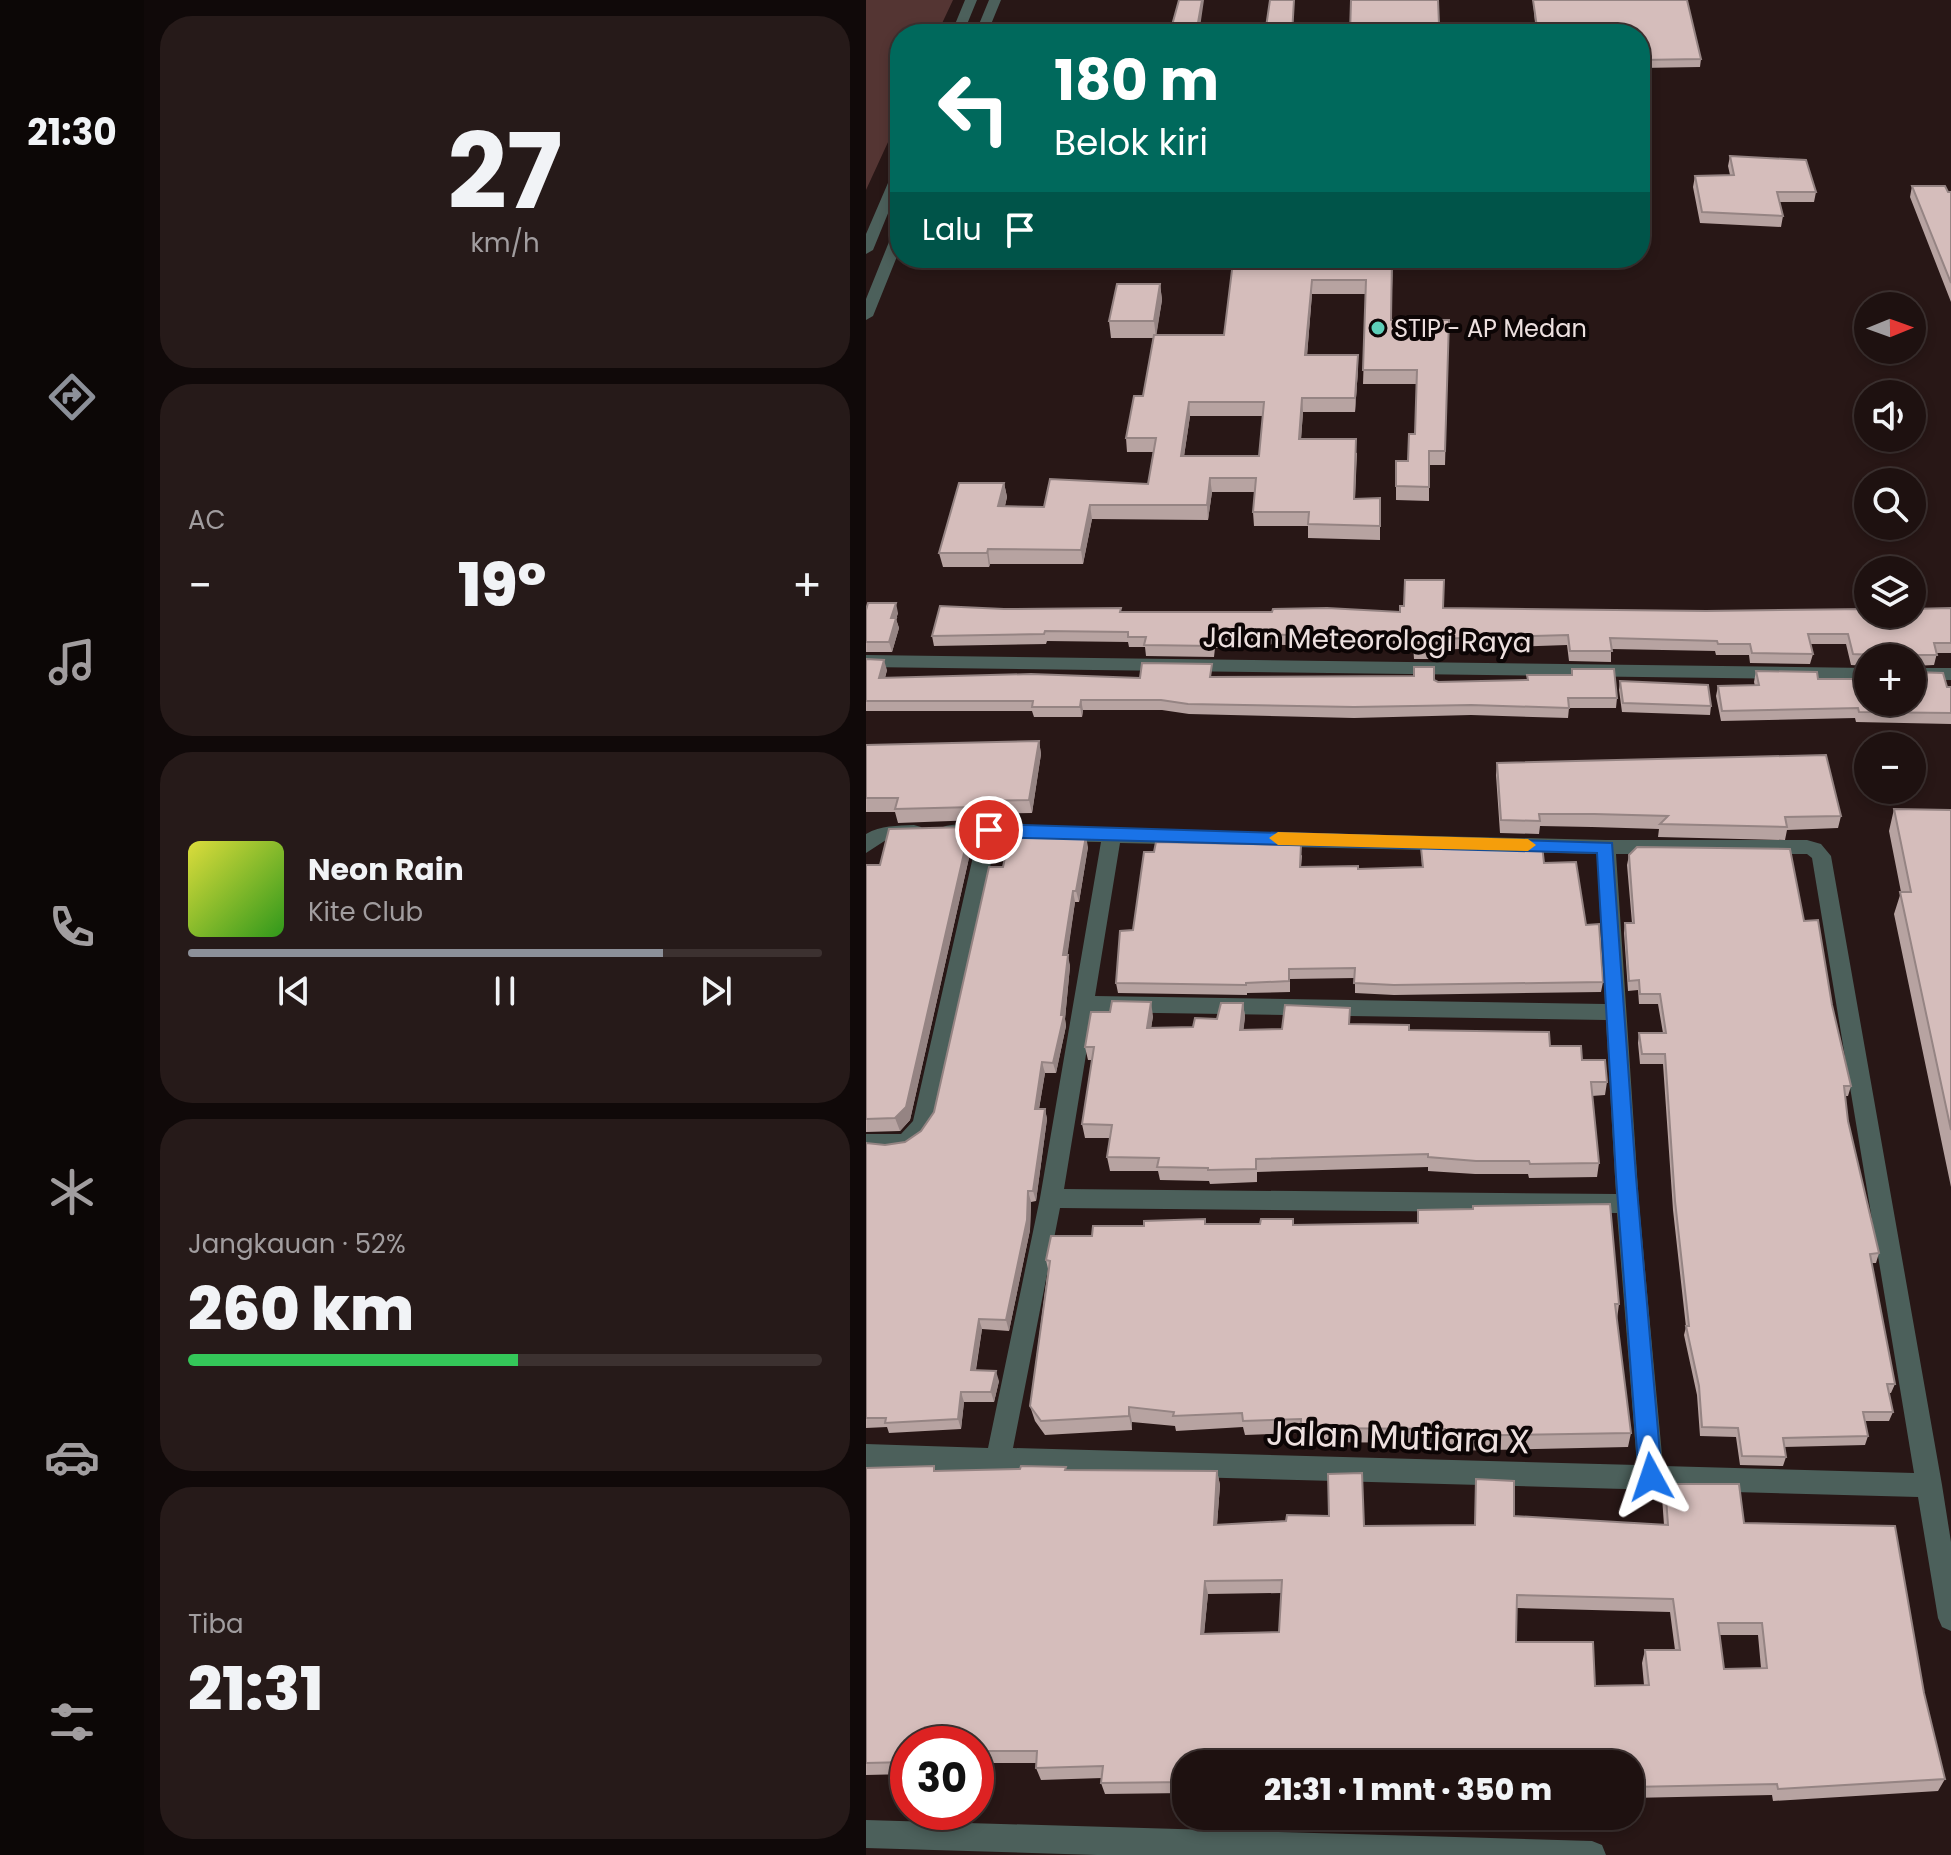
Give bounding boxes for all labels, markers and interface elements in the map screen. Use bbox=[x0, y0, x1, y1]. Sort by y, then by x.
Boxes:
text: 180 m bbox=[1054, 41, 1219, 120]
icon: left bbox=[922, 56, 1026, 160]
text: 27 bbox=[447, 99, 563, 244]
text: 21:30 bbox=[27, 107, 117, 158]
text: Belok kiri bbox=[1054, 117, 1208, 168]
text: Lalu bbox=[922, 208, 982, 251]
icon: arrive bbox=[998, 208, 1042, 252]
text: km/h bbox=[470, 225, 540, 261]
north arrow bbox=[1854, 292, 1926, 364]
map controls bbox=[1854, 292, 1926, 804]
place label: STIP - AP Medan bbox=[1394, 312, 1587, 345]
marker: STIP - AP Medan bbox=[1369, 319, 1387, 337]
icon: directions bbox=[44, 369, 100, 425]
button: sound bbox=[1854, 380, 1926, 452]
button: search bbox=[1854, 468, 1926, 540]
text: AC bbox=[188, 502, 226, 538]
text: 19° bbox=[458, 543, 546, 627]
text: − bbox=[188, 555, 212, 616]
text: + bbox=[792, 555, 822, 616]
button: layers bbox=[1854, 556, 1926, 628]
street label: Jalan Meteorologi Raya bbox=[1202, 618, 1532, 662]
icon: music bbox=[44, 634, 100, 690]
button: + bbox=[1854, 644, 1926, 716]
button: − bbox=[1854, 732, 1926, 804]
pin bbox=[955, 796, 1023, 864]
icon: arrive bbox=[967, 808, 1011, 852]
text: Neon Rain bbox=[308, 848, 464, 891]
text: Kite Club bbox=[308, 894, 423, 930]
icon: phone bbox=[44, 899, 100, 955]
icon: previous bbox=[272, 969, 316, 1013]
icon: pause bbox=[483, 969, 527, 1013]
icon: next bbox=[694, 969, 738, 1013]
icon: climate bbox=[44, 1164, 100, 1220]
text: Jangkauan · 52% bbox=[188, 1226, 406, 1262]
text: 260 km bbox=[188, 1267, 414, 1351]
street label: Jalan Mutiara X bbox=[1265, 1408, 1531, 1466]
icon: car bbox=[44, 1429, 100, 1485]
position arrow bbox=[1609, 1435, 1693, 1519]
text: Tiba bbox=[188, 1606, 244, 1642]
text: 21:31 bbox=[188, 1647, 323, 1731]
icon: filters bbox=[44, 1694, 100, 1750]
speed limit sign: 30 bbox=[890, 1726, 994, 1830]
text: 21:31 · 1 mnt · 350 m bbox=[1264, 1768, 1552, 1811]

